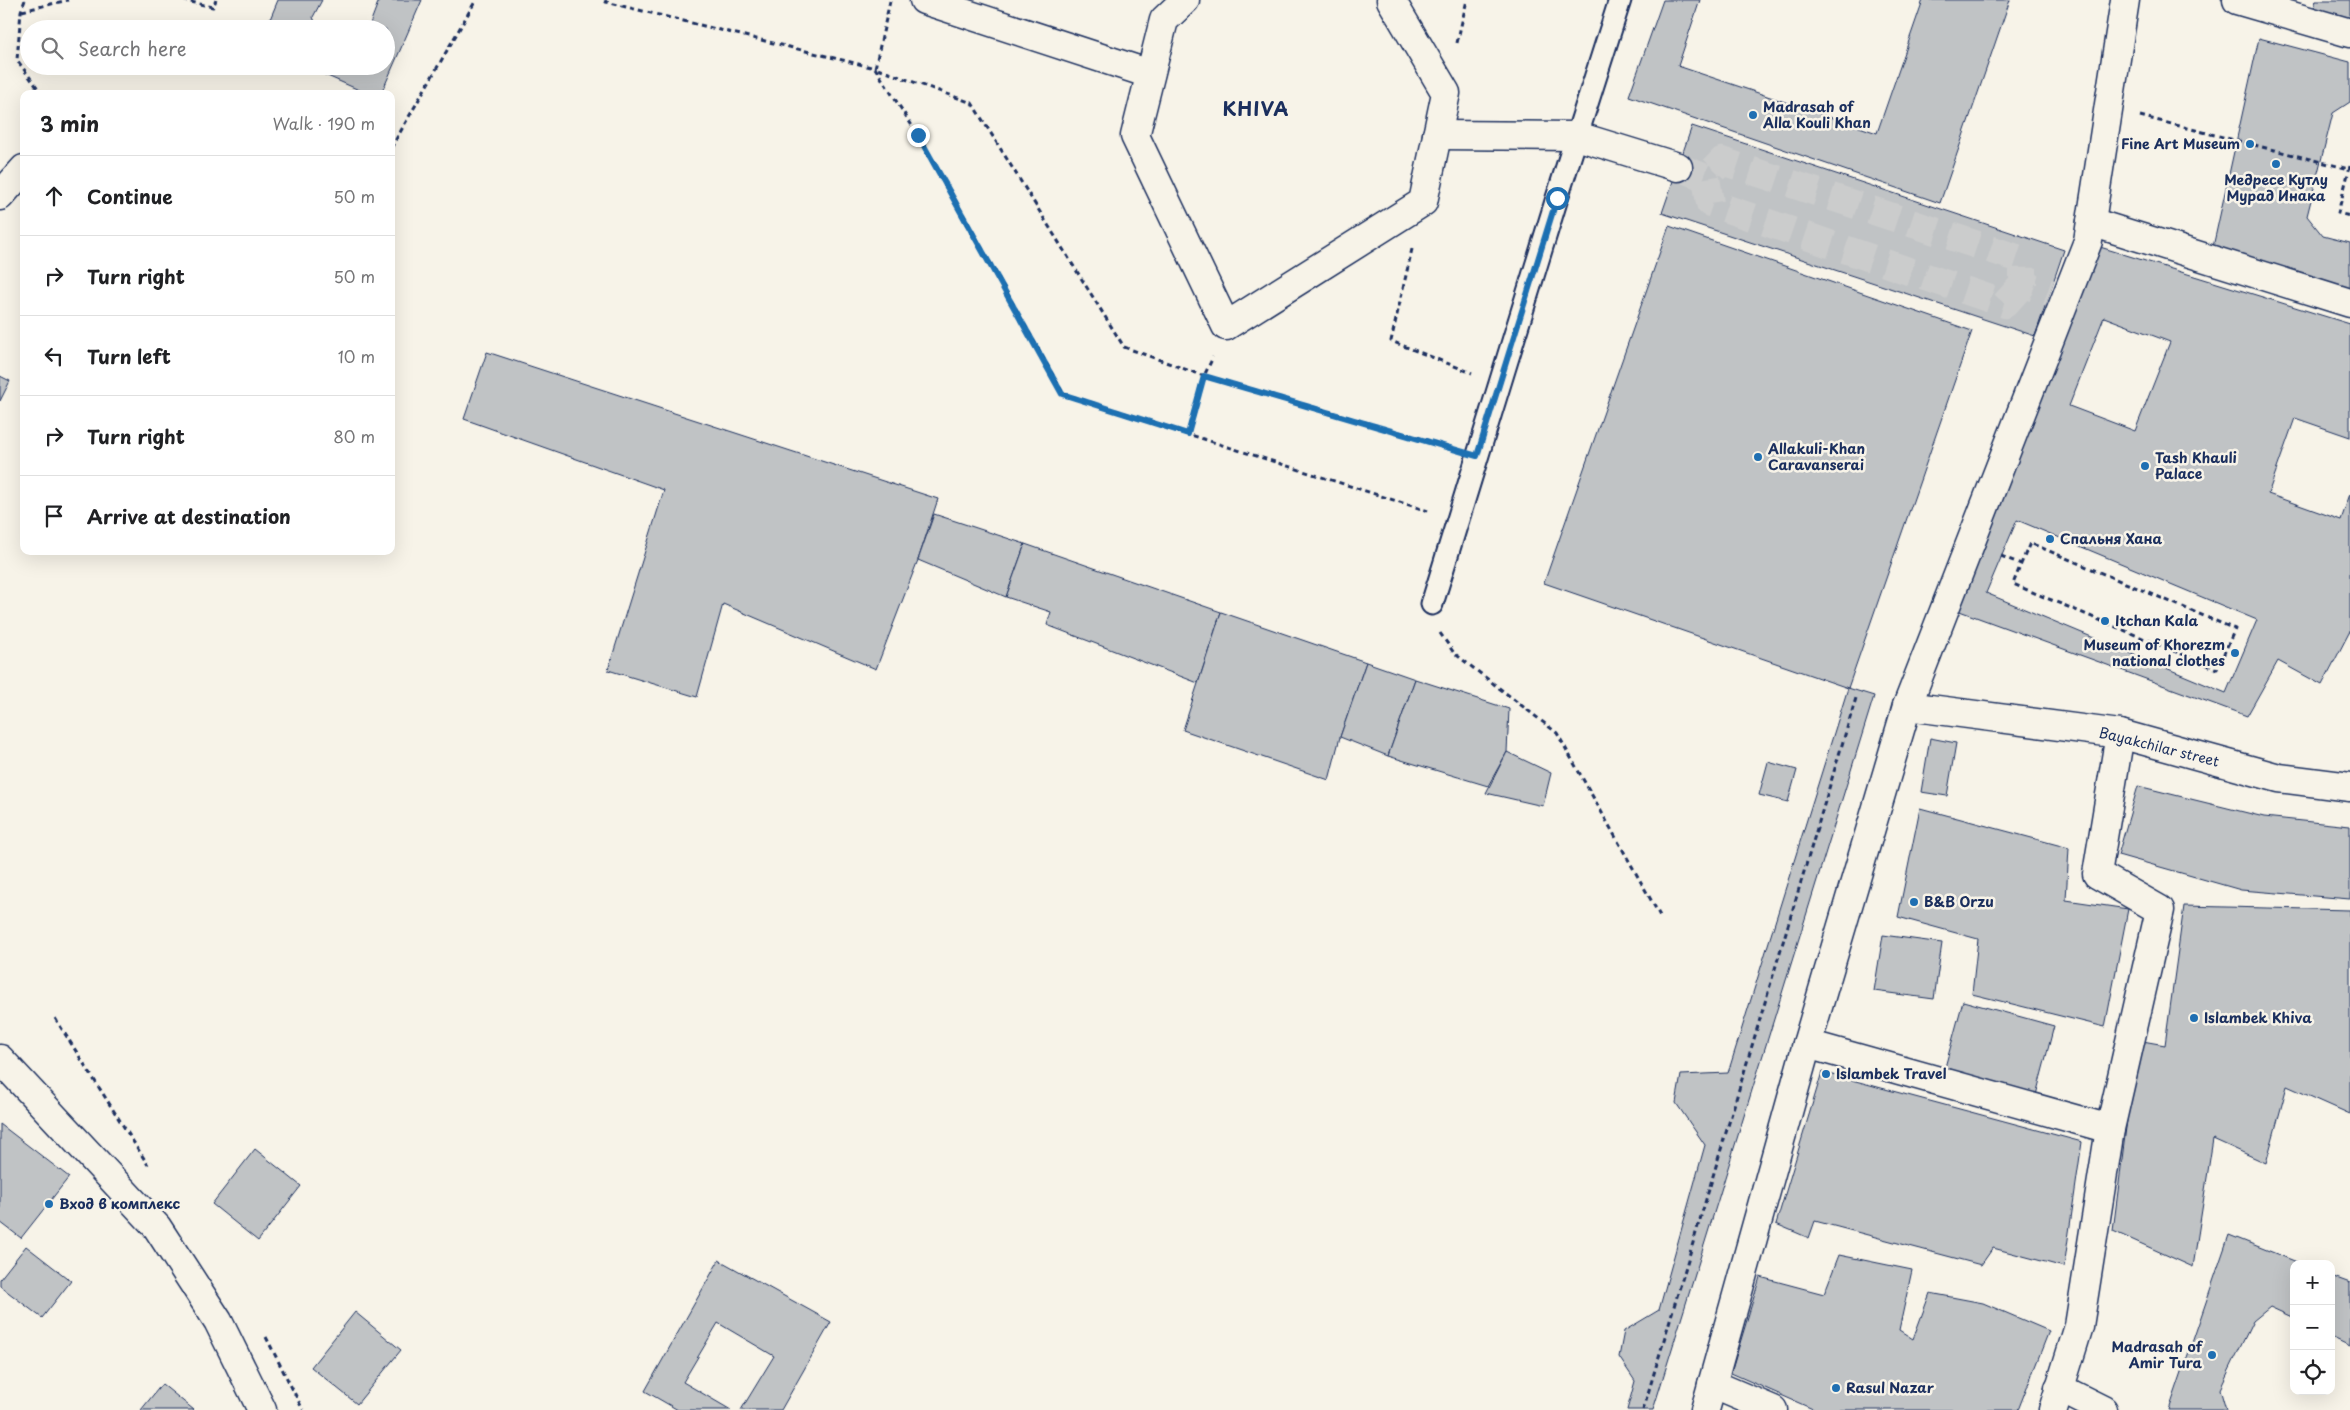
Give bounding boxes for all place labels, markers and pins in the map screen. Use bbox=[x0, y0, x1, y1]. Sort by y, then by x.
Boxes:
place label: Madrasah of Alla Kouli Khan bbox=[1762, 96, 1871, 133]
marker: Madrasah of Alla Kouli Khan bbox=[1747, 109, 1759, 121]
place label: Fine Art Museum bbox=[2121, 133, 2240, 154]
marker: Fine Art Museum bbox=[2244, 138, 2256, 150]
marker: Медресе Кутлу Мурад Инака bbox=[2270, 158, 2282, 170]
place label: Медресе Кутлу Мурад Инака bbox=[2224, 169, 2328, 206]
place label: Allakuli-Khan Caravanserai bbox=[1767, 438, 1865, 475]
place label: Tash Khauli Palace bbox=[2155, 447, 2237, 484]
marker: Allakuli-Khan Caravanserai bbox=[1752, 451, 1764, 463]
marker: Tash Khauli Palace bbox=[2139, 460, 2151, 472]
place label: Спальня Хана bbox=[2060, 528, 2163, 549]
marker: Спальня Хана bbox=[2044, 533, 2056, 545]
place label: Itchan Kala bbox=[2115, 610, 2198, 631]
marker: Itchan Kala bbox=[2099, 615, 2111, 627]
place label: Museum of Khorezm national clothes bbox=[2083, 634, 2225, 671]
marker: Museum of Khorezm national clothes bbox=[2229, 647, 2241, 659]
place label: B&B Orzu bbox=[1924, 891, 1994, 912]
marker: B&B Orzu bbox=[1908, 896, 1920, 908]
place label: Islambek Khiva bbox=[2204, 1007, 2312, 1028]
marker: Islambek Khiva bbox=[2188, 1012, 2200, 1024]
place label: Islambek Travel bbox=[1836, 1063, 1947, 1084]
marker: Islambek Travel bbox=[1820, 1068, 1832, 1080]
place label: Вход в комплекс bbox=[59, 1193, 181, 1214]
marker: Вход в комплекс bbox=[43, 1198, 55, 1210]
place label: Madrasah of Amir Tura bbox=[2111, 1336, 2203, 1373]
marker: Madrasah of Amir Tura bbox=[2206, 1349, 2218, 1361]
place label: Rasul Nazar bbox=[1846, 1377, 1935, 1398]
marker: Rasul Nazar bbox=[1830, 1382, 1842, 1394]

